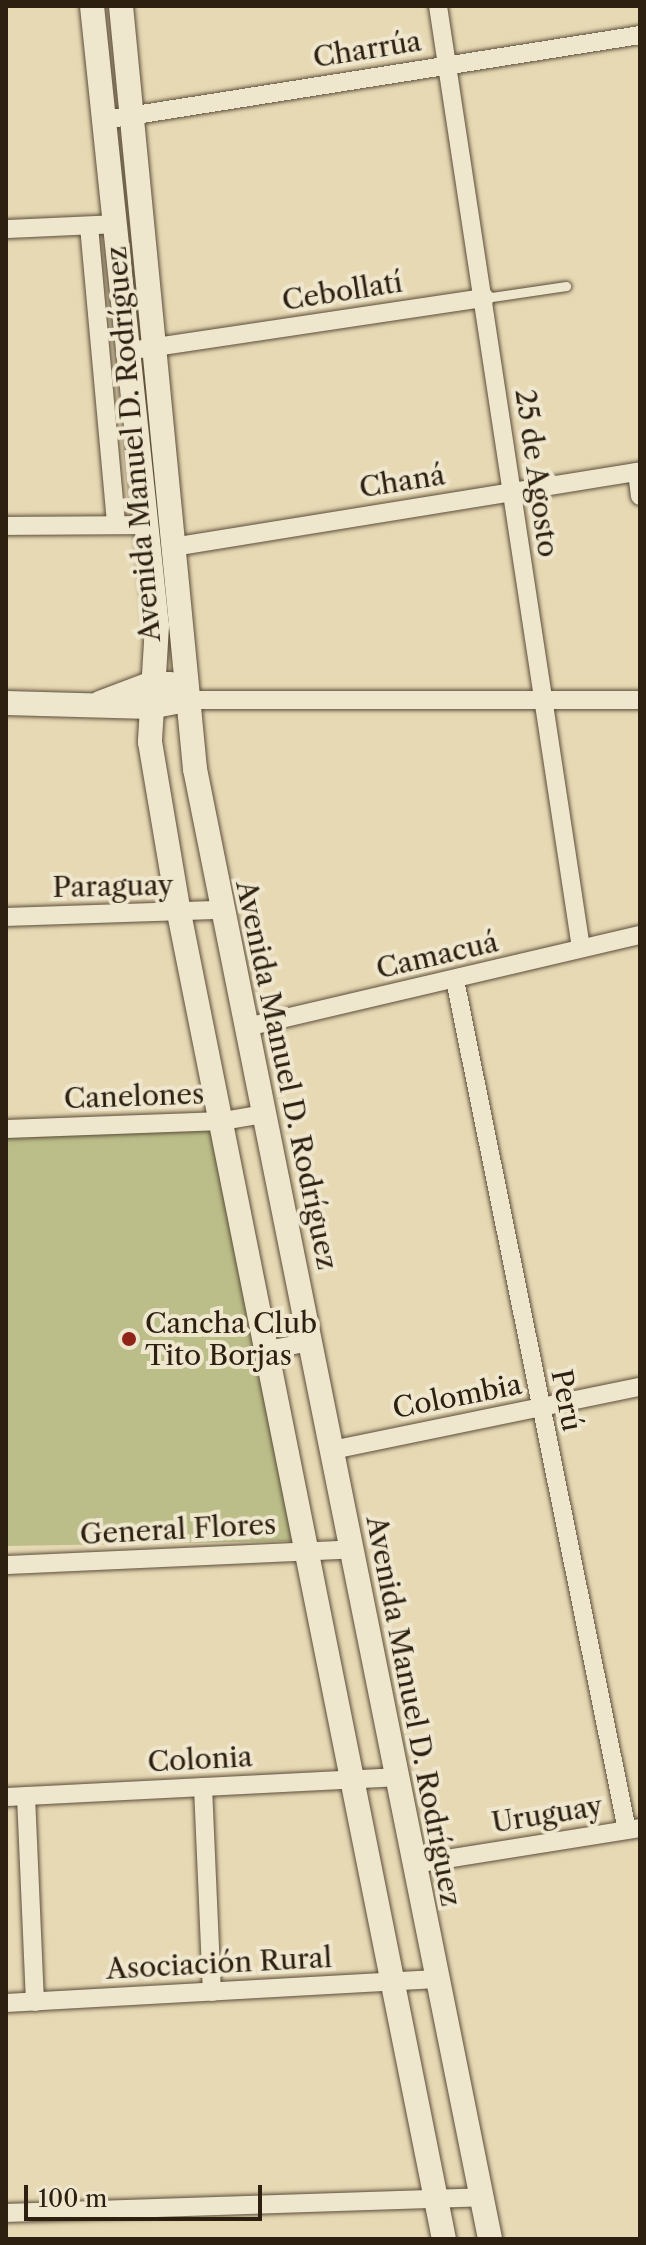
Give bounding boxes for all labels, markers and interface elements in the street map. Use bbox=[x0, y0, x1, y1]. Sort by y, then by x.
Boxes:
street label: Charrúa bbox=[311, 24, 423, 74]
street label: Avenida Manuel D. Rodríguez bbox=[99, 245, 167, 643]
street label: Cebollatí bbox=[280, 265, 404, 317]
street label: 25 de Agosto bbox=[508, 386, 566, 560]
street label: Chaná bbox=[357, 458, 447, 504]
street label: Paraguay bbox=[52, 868, 174, 904]
street label: Avenida Manuel D. Rodríguez bbox=[229, 877, 345, 1273]
street label: Camacuá bbox=[373, 925, 501, 985]
street label: Canelones bbox=[63, 1077, 205, 1115]
place label: Cancha Club Tito Borjas bbox=[145, 1306, 317, 1372]
marker: Cancha Club Tito Borjas bbox=[120, 1330, 138, 1348]
street label: Perú bbox=[545, 1366, 589, 1434]
street label: Colombia bbox=[390, 1367, 524, 1425]
street label: General Flores bbox=[79, 1507, 277, 1551]
street label: Avenida Manuel D. Rodríguez bbox=[360, 1513, 468, 1909]
street label: Colonia bbox=[147, 1739, 253, 1779]
street label: Uruguay bbox=[489, 1789, 605, 1839]
street label: Asociación Rural bbox=[105, 1940, 333, 1986]
scale bar bbox=[28, 2169, 266, 2219]
text: 100 m bbox=[38, 2184, 107, 2213]

